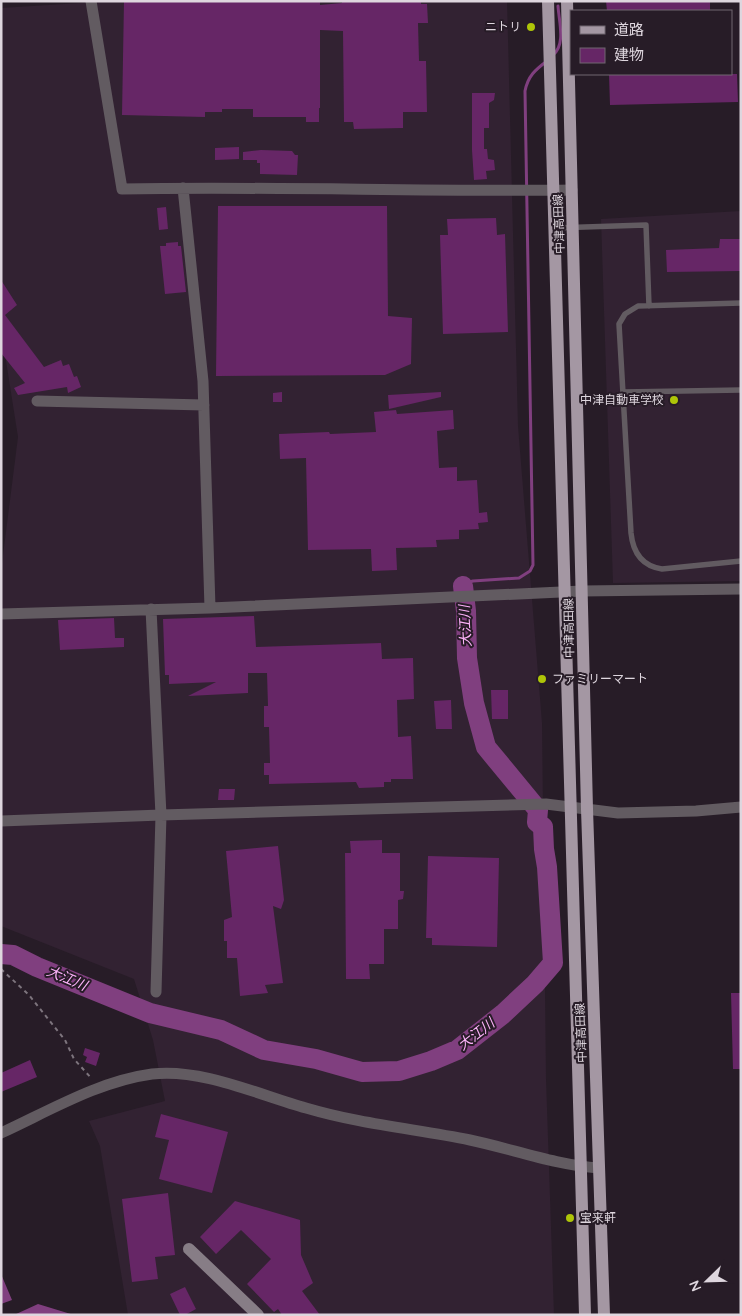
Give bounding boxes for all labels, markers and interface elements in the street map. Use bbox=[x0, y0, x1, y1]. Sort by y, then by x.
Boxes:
legend bbox=[570, 10, 732, 75]
place label: ニトリ bbox=[485, 19, 521, 34]
text: 道路 bbox=[614, 20, 644, 39]
marker: ニトリ bbox=[525, 21, 537, 33]
text: 建物 bbox=[614, 45, 644, 64]
street label: 中津高田線 bbox=[550, 194, 567, 254]
place label: 中津自動車学校 bbox=[580, 392, 664, 407]
marker: 中津自動車学校 bbox=[668, 394, 680, 406]
street label: 中津高田線 bbox=[560, 598, 577, 658]
water label: 大江川 bbox=[455, 603, 475, 647]
place label: ファミリーマート bbox=[552, 671, 648, 686]
marker: ファミリーマート bbox=[536, 673, 548, 685]
water label: 大江川 bbox=[44, 962, 92, 995]
street label: 中津高田線 bbox=[572, 1003, 589, 1063]
water label: 大江川 bbox=[454, 1013, 500, 1054]
place label: 宝来軒 bbox=[580, 1210, 616, 1225]
marker: 宝来軒 bbox=[564, 1212, 576, 1224]
north arrow bbox=[682, 1256, 732, 1306]
text: N bbox=[685, 1278, 705, 1294]

